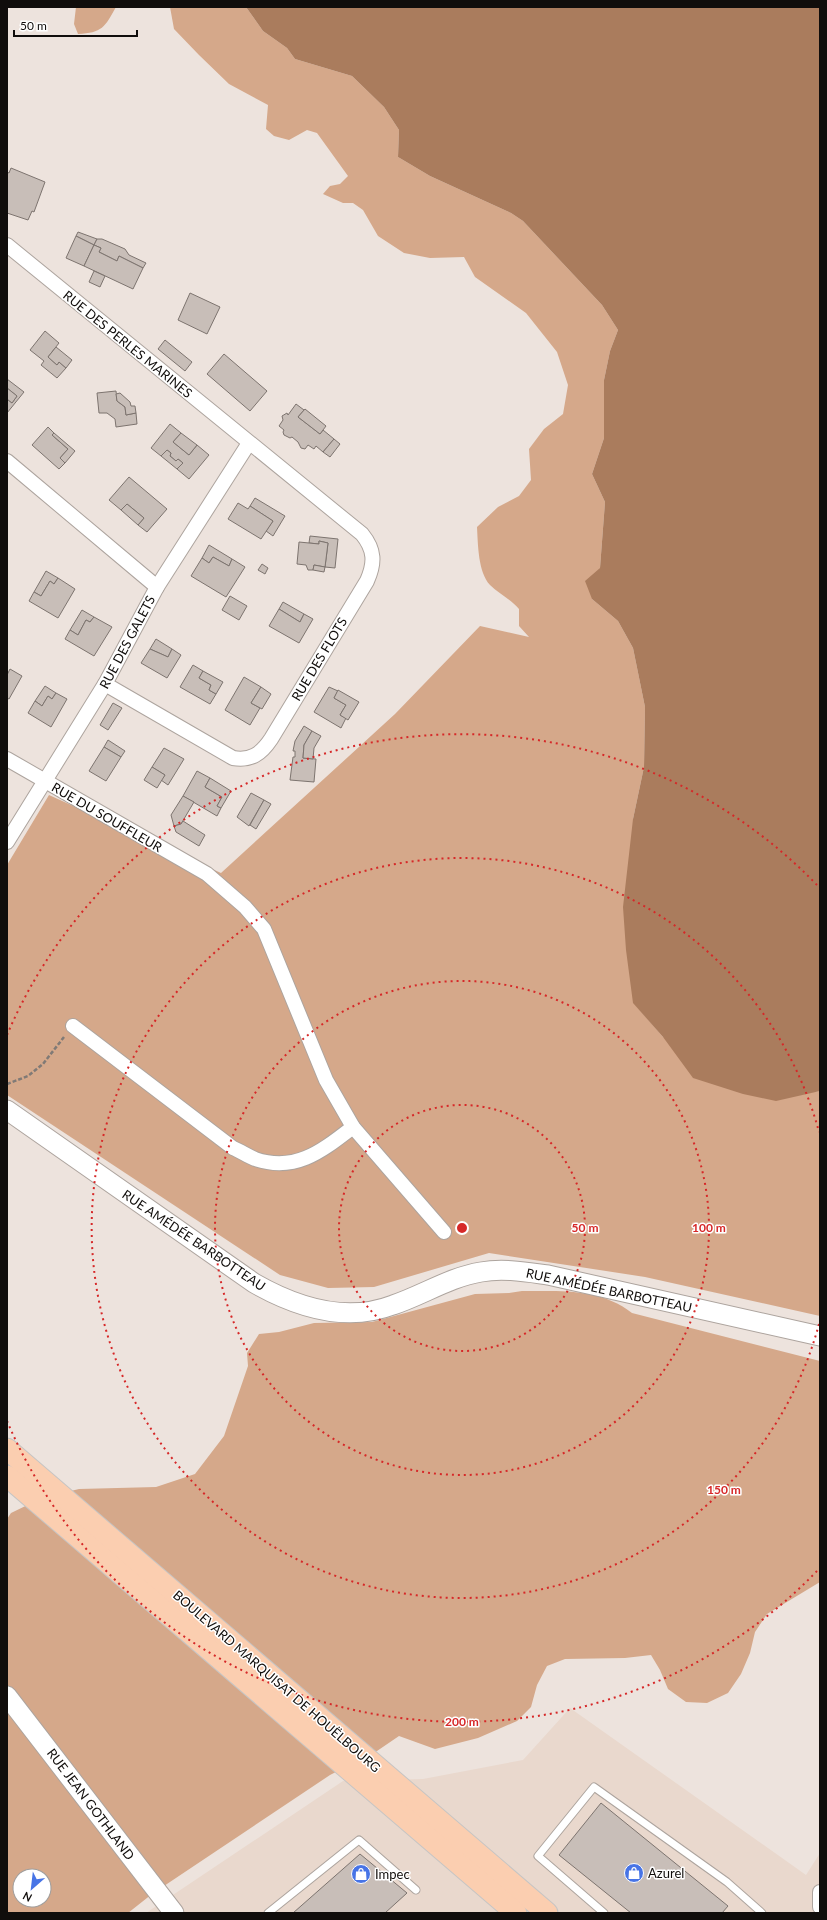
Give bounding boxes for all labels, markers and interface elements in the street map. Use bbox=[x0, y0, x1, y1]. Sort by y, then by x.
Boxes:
scale bar bbox=[14, 12, 137, 38]
text: 50 m bbox=[20, 18, 47, 33]
street label: RUE DES PERLES MARINES bbox=[60, 287, 196, 401]
street label: RUE DES GALETS bbox=[96, 593, 158, 691]
street label: RUE DES FLOTS bbox=[288, 614, 350, 704]
street label: RUE DU SOUFFLEUR bbox=[49, 779, 166, 856]
street label: RUE AMÉDÉE BARBOTTEAU bbox=[119, 1186, 269, 1294]
text: 50 m bbox=[572, 1220, 598, 1235]
text: 100 m bbox=[692, 1220, 726, 1235]
centre of rings bbox=[455, 1221, 469, 1235]
street label: RUE AMÉDÉE BARBOTTEAU bbox=[525, 1265, 693, 1315]
text: 150 m bbox=[707, 1482, 741, 1497]
street label: BOULEVARD MARQUISAT DE HOUËLBOURG bbox=[170, 1587, 384, 1775]
text: 200 m bbox=[445, 1714, 479, 1729]
street label: RUE JEAN GOTHLAND bbox=[44, 1745, 138, 1863]
shop icon: Azurel bbox=[623, 1862, 645, 1884]
shop icon: Impec bbox=[350, 1863, 372, 1885]
place label: Azurel bbox=[648, 1865, 684, 1881]
place label: Impec bbox=[375, 1866, 410, 1882]
north arrow bbox=[12, 1868, 52, 1908]
text: N bbox=[20, 1890, 34, 1905]

